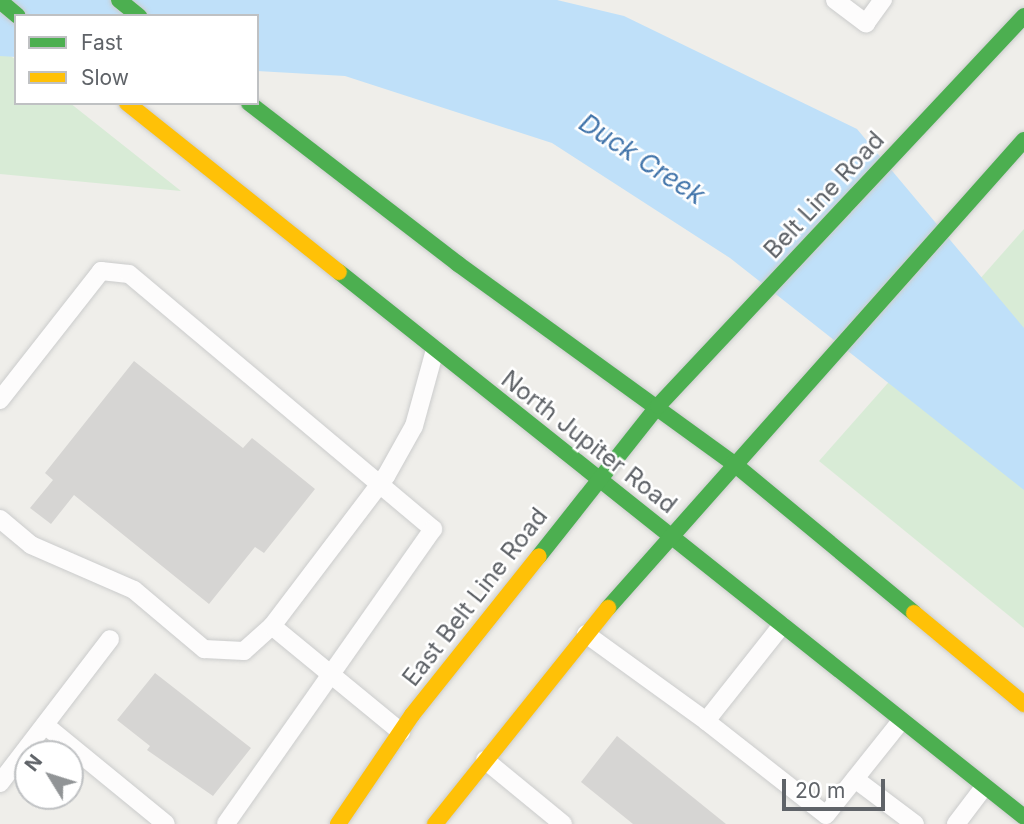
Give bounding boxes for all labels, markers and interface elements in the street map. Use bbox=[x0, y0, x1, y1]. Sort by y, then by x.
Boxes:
legend bbox=[14, 14, 259, 105]
text: Fast bbox=[81, 30, 123, 55]
text: Slow bbox=[81, 65, 129, 90]
water label: Duck Creek bbox=[573, 107, 711, 211]
street label: Belt Line Road bbox=[758, 126, 890, 264]
street label: North Jupiter Road bbox=[496, 365, 682, 519]
street label: East Belt Line Road bbox=[397, 502, 553, 692]
north arrow bbox=[14, 740, 84, 810]
text: N bbox=[20, 750, 47, 776]
scale bar bbox=[786, 764, 889, 808]
text: 20 m bbox=[795, 778, 845, 803]

